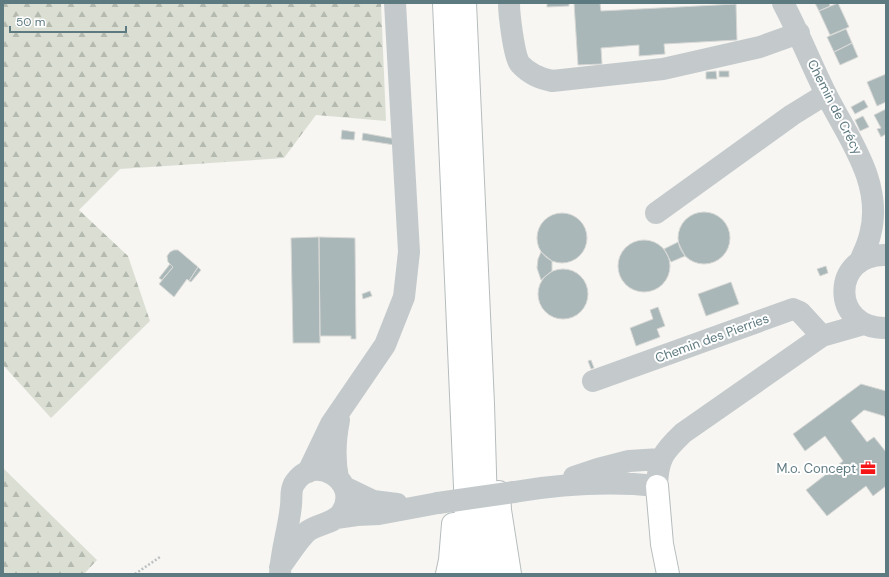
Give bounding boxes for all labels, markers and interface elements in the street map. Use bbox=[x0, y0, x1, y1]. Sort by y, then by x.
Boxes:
scale bar bbox=[10, 8, 126, 34]
text: 50 m bbox=[16, 14, 45, 30]
street label: Chemin de Crécy bbox=[804, 56, 866, 158]
street label: Chemin des Pierries bbox=[653, 309, 771, 367]
office icon: M.o. Concept bbox=[859, 459, 877, 477]
place label: M.o. Concept bbox=[776, 460, 856, 477]

